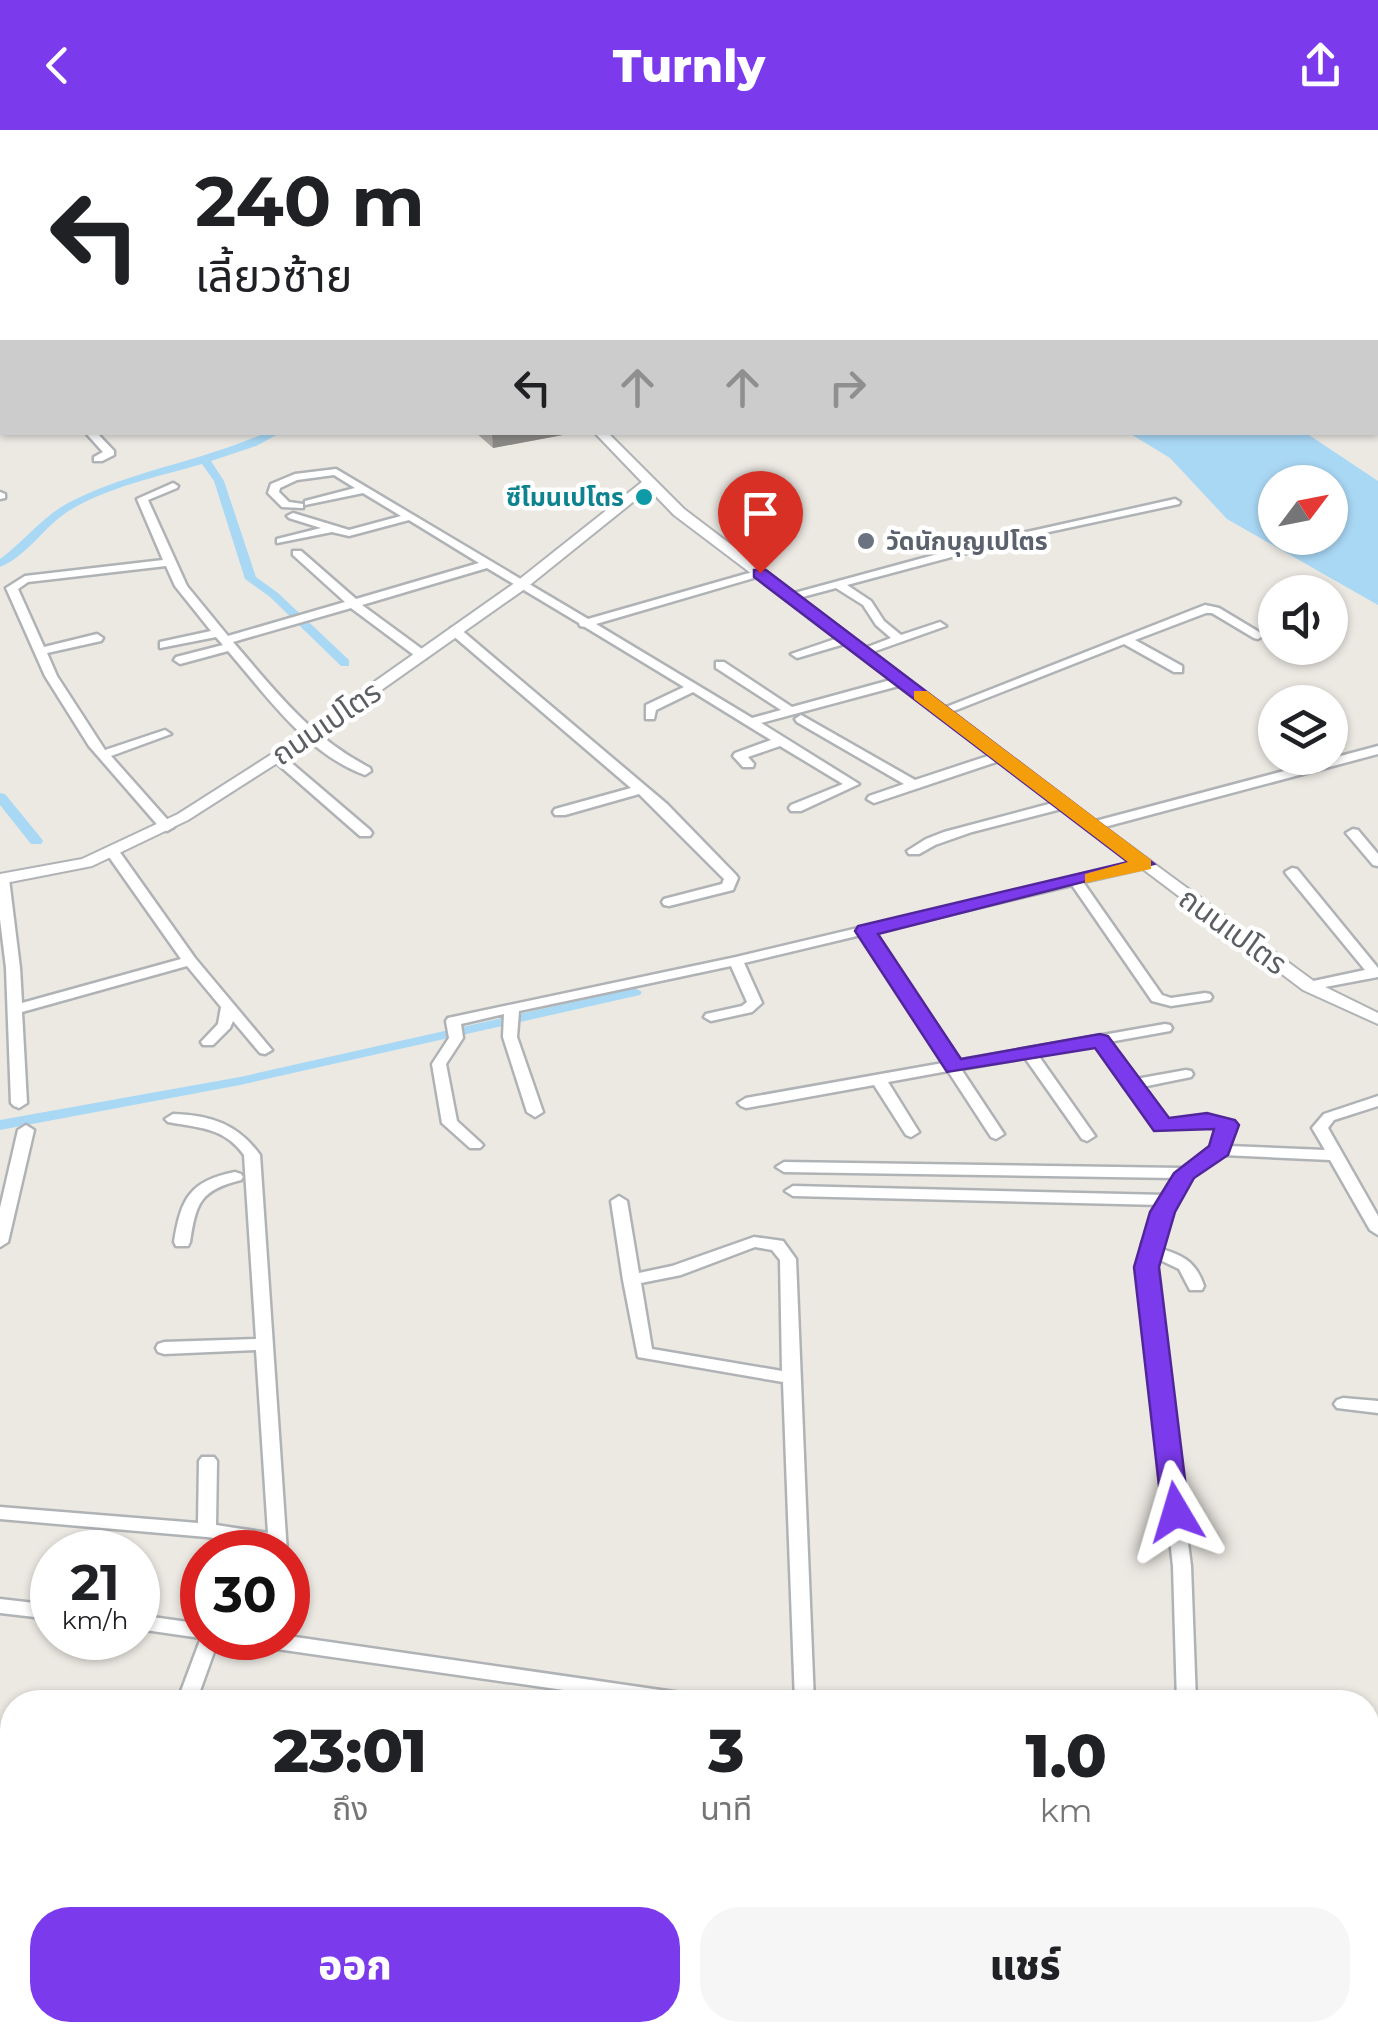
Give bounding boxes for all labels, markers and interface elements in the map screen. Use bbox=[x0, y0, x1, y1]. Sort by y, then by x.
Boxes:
icon: back bbox=[30, 38, 85, 93]
text: Turnly bbox=[613, 38, 765, 93]
icon: share bbox=[1293, 38, 1348, 93]
text: 240 m bbox=[195, 158, 425, 244]
icon: left bbox=[30, 170, 160, 300]
text: เลี้ยวซ้าย bbox=[195, 248, 352, 303]
icon: left bbox=[505, 360, 560, 415]
icon: ahead bbox=[610, 360, 665, 415]
icon: ahead bbox=[715, 360, 770, 415]
icon: right bbox=[820, 360, 875, 415]
north arrow bbox=[1258, 465, 1348, 555]
map controls bbox=[1258, 465, 1348, 775]
pin bbox=[718, 471, 803, 574]
place label: ซีโมนเปโตร bbox=[506, 482, 624, 512]
marker: ซีโมนเปโตร bbox=[633, 486, 655, 508]
icon: arrive bbox=[733, 486, 788, 541]
place label: วัดนักบุญเปโตร bbox=[886, 526, 1048, 557]
marker: วัดนักบุญเปโตร bbox=[855, 530, 877, 552]
button: sound bbox=[1258, 575, 1348, 665]
street label: ถนนเปโตร bbox=[264, 673, 388, 773]
button: layers bbox=[1258, 685, 1348, 775]
street label: ถนนเปโตร bbox=[1172, 880, 1294, 982]
position arrow bbox=[1124, 1460, 1228, 1564]
speed limit sign: 30 bbox=[180, 1530, 310, 1660]
text: 21 bbox=[70, 1552, 120, 1613]
text: km/h bbox=[62, 1605, 128, 1635]
text: 23:01 bbox=[273, 1714, 427, 1787]
text: 3 bbox=[708, 1714, 744, 1787]
text: 1.0 bbox=[1025, 1719, 1107, 1792]
text: ถึง bbox=[332, 1789, 368, 1828]
text: นาที bbox=[700, 1789, 752, 1828]
text: km bbox=[1040, 1791, 1093, 1830]
button: ออก bbox=[30, 1907, 680, 2022]
button: แชร์ bbox=[700, 1907, 1350, 2022]

